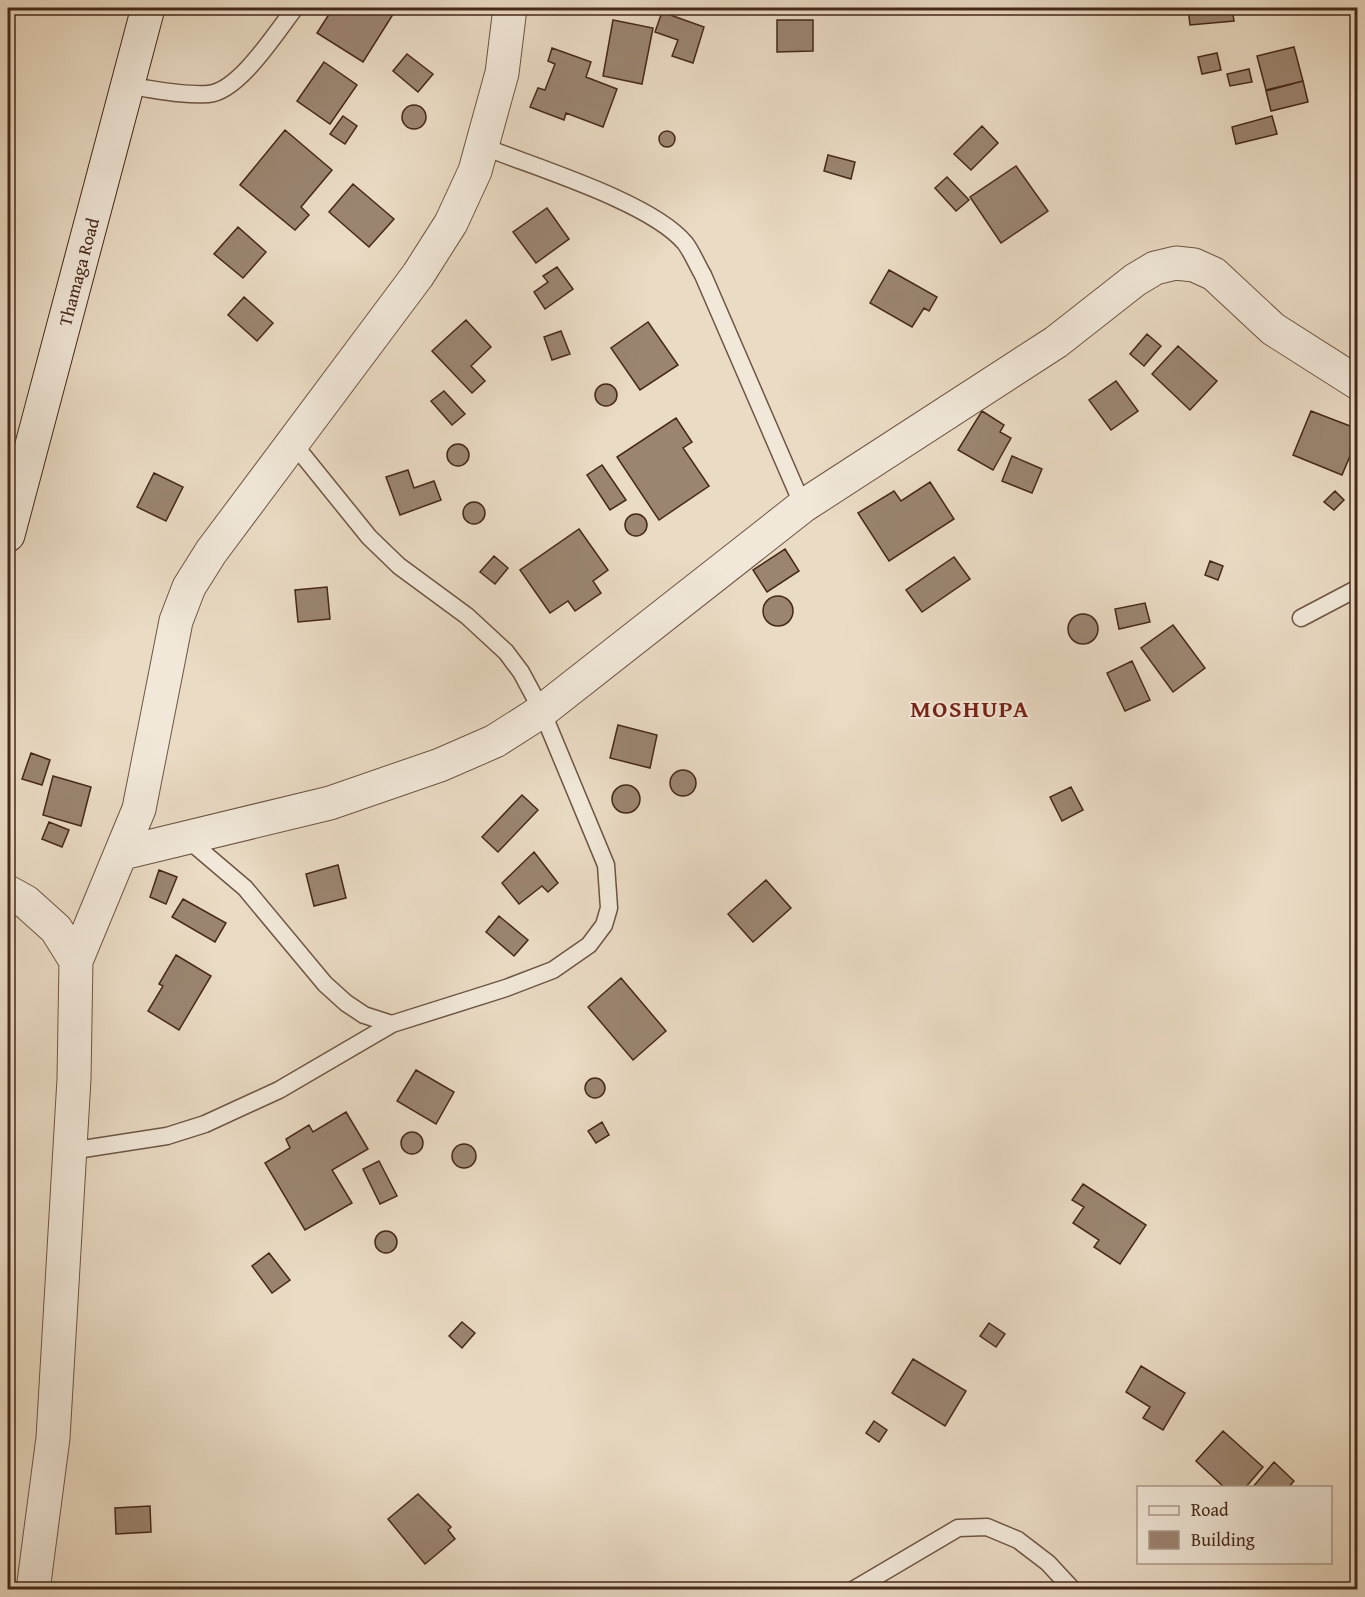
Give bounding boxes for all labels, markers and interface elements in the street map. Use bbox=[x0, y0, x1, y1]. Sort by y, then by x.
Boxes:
street label: Thamaga Road bbox=[51, 214, 106, 329]
district label: MOSHUPA bbox=[910, 691, 1030, 726]
legend bbox=[1137, 1486, 1332, 1564]
text: Road bbox=[1191, 1496, 1229, 1523]
text: Building bbox=[1191, 1526, 1255, 1553]

